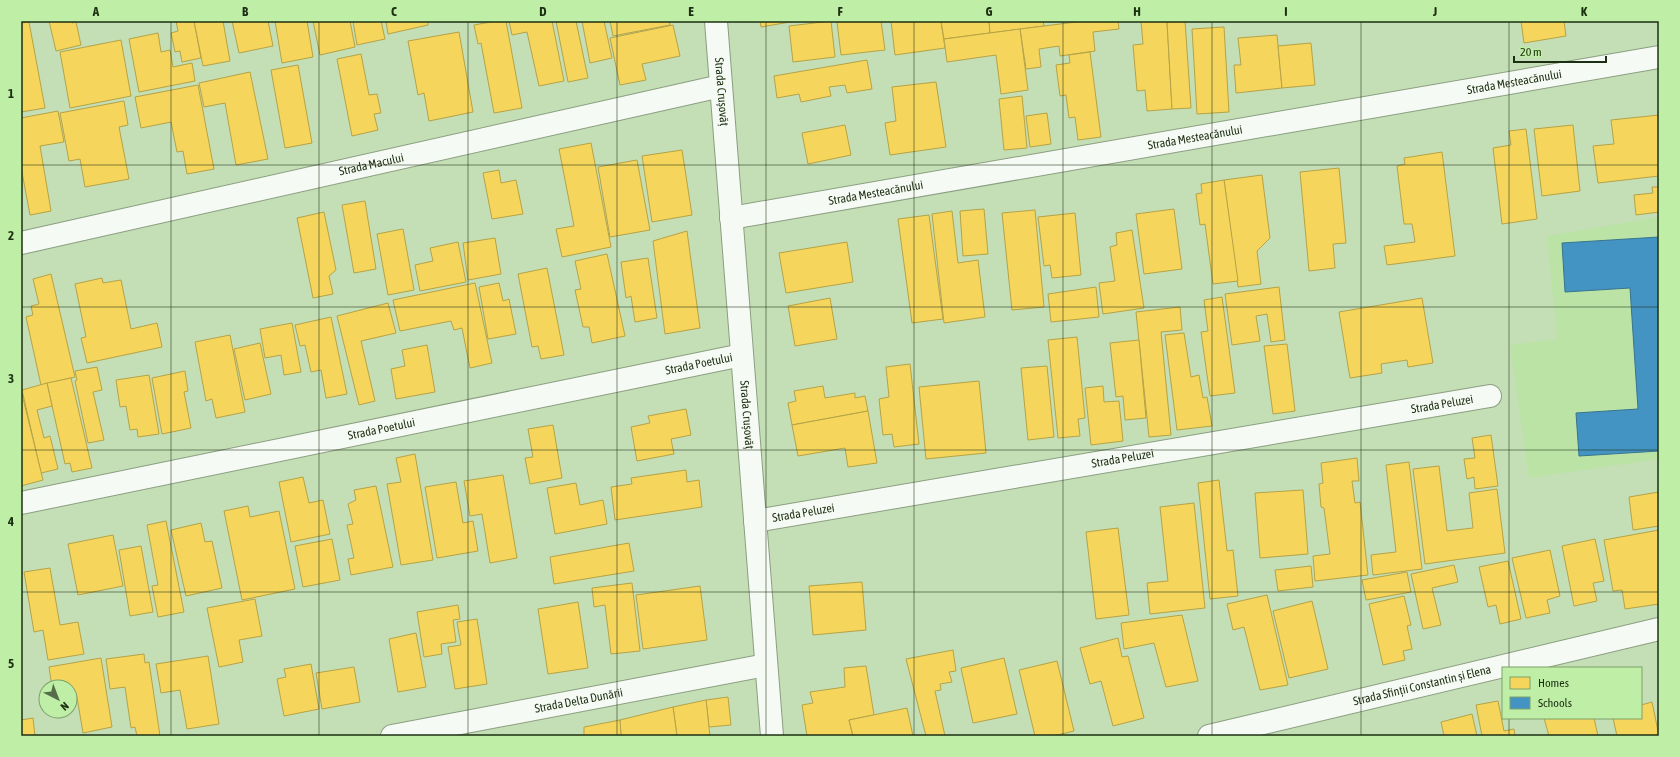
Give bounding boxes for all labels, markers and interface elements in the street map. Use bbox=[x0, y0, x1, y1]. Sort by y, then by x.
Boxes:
text: A bbox=[92, 4, 100, 19]
text: B bbox=[242, 4, 249, 19]
text: C bbox=[391, 4, 397, 19]
text: D bbox=[539, 4, 547, 19]
text: E bbox=[688, 4, 694, 19]
text: F bbox=[837, 4, 843, 19]
text: G bbox=[986, 4, 993, 19]
text: H bbox=[1133, 4, 1141, 19]
text: I bbox=[1284, 4, 1288, 19]
text: J bbox=[1432, 4, 1437, 19]
text: K bbox=[1581, 4, 1588, 19]
scale bar bbox=[1514, 38, 1606, 64]
text: 20 m bbox=[1520, 45, 1542, 59]
street label: Strada Crușovăț bbox=[712, 57, 731, 127]
street label: Strada Mesteacănului bbox=[1466, 67, 1563, 97]
text: 1 bbox=[8, 86, 14, 101]
street label: Strada Mesteacănului bbox=[1147, 122, 1244, 153]
street label: Strada Macului bbox=[338, 150, 405, 178]
street label: Strada Mesteacănului bbox=[827, 178, 924, 208]
text: 2 bbox=[8, 228, 14, 243]
street label: Strada Poetului bbox=[664, 350, 734, 378]
text: 3 bbox=[8, 371, 14, 386]
street label: Strada Crușovăț bbox=[737, 380, 757, 450]
street label: Strada Peluzei bbox=[1410, 392, 1474, 416]
street label: Strada Poetului bbox=[347, 415, 416, 443]
street label: Strada Peluzei bbox=[1090, 446, 1155, 471]
street label: Strada Peluzei bbox=[771, 501, 836, 525]
text: 4 bbox=[7, 514, 14, 529]
text: 5 bbox=[8, 656, 14, 671]
street label: Strada Sfinții Constantin și Elena bbox=[1352, 662, 1492, 709]
legend bbox=[1502, 667, 1642, 719]
text: Homes bbox=[1538, 676, 1569, 690]
north arrow bbox=[38, 679, 78, 719]
street label: Strada Delta Dunării bbox=[533, 685, 624, 716]
text: Schools bbox=[1538, 696, 1572, 710]
text: N bbox=[58, 700, 71, 713]

